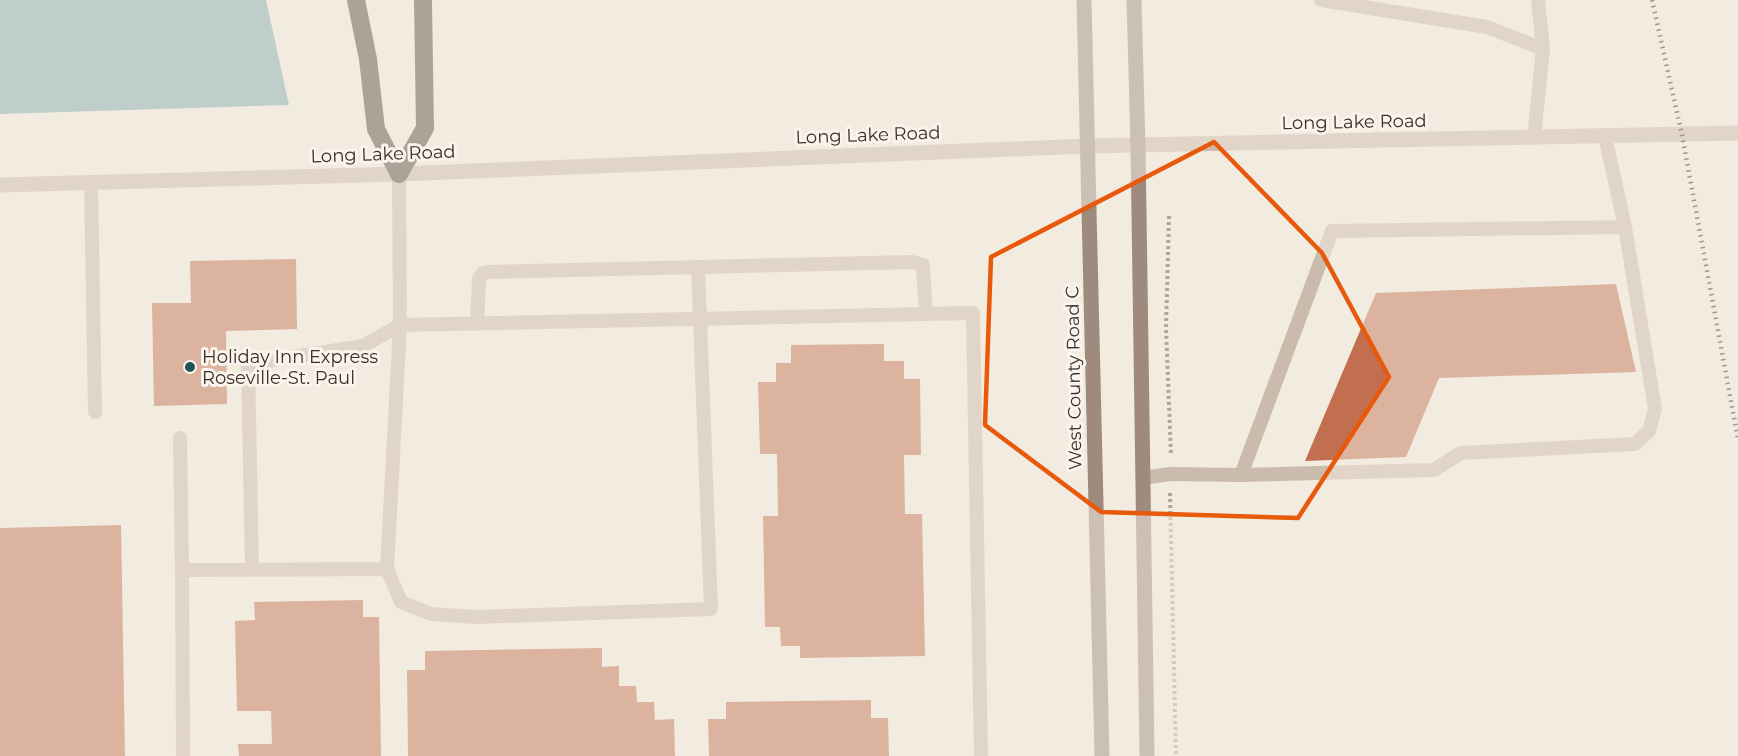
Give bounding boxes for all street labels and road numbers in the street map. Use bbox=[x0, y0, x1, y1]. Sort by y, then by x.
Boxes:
street label: Long Lake Road bbox=[1281, 110, 1427, 134]
street label: Long Lake Road bbox=[795, 121, 941, 149]
street label: Long Lake Road bbox=[310, 140, 456, 168]
street label: West County Road C bbox=[1061, 285, 1087, 470]

